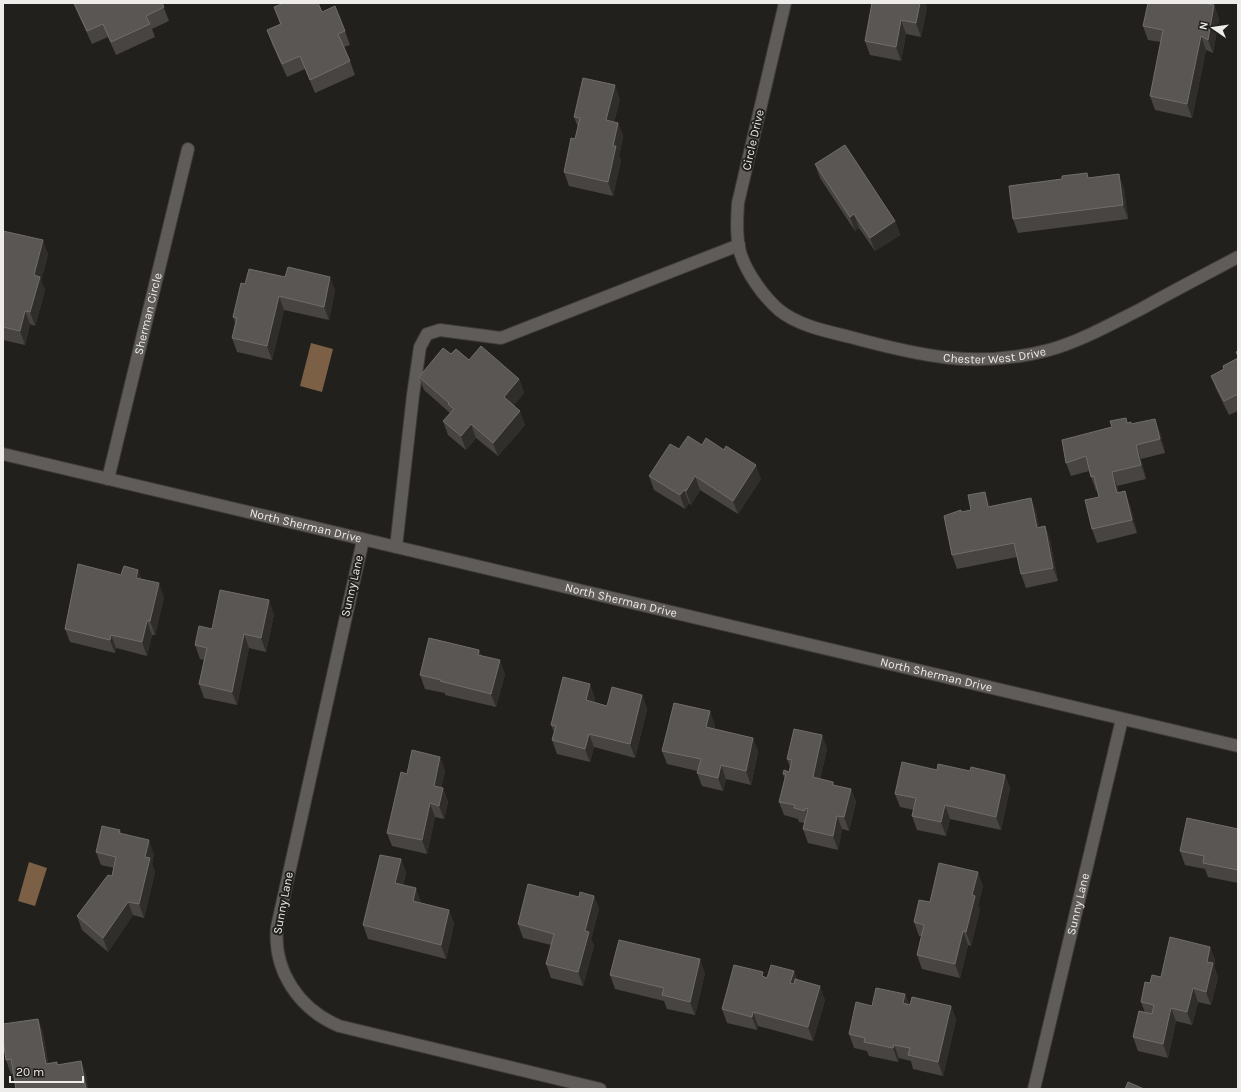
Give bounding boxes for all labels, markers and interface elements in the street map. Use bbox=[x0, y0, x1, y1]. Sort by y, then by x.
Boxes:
north arrow bbox=[1193, 8, 1233, 48]
text: N bbox=[1197, 21, 1211, 31]
street label: Circle Drive bbox=[739, 108, 767, 172]
street label: Sherman Circle bbox=[131, 271, 165, 356]
street label: Chester West Drive bbox=[943, 344, 1047, 366]
street label: North Sherman Drive bbox=[248, 506, 363, 546]
street label: Sunny Lane bbox=[338, 554, 366, 618]
street label: North Sherman Drive bbox=[564, 580, 678, 620]
street label: North Sherman Drive bbox=[879, 655, 994, 695]
street label: Sunny Lane bbox=[270, 871, 296, 935]
street label: Sunny Lane bbox=[1064, 872, 1092, 936]
scale bar bbox=[10, 1058, 83, 1084]
text: 20 m bbox=[16, 1065, 44, 1079]

